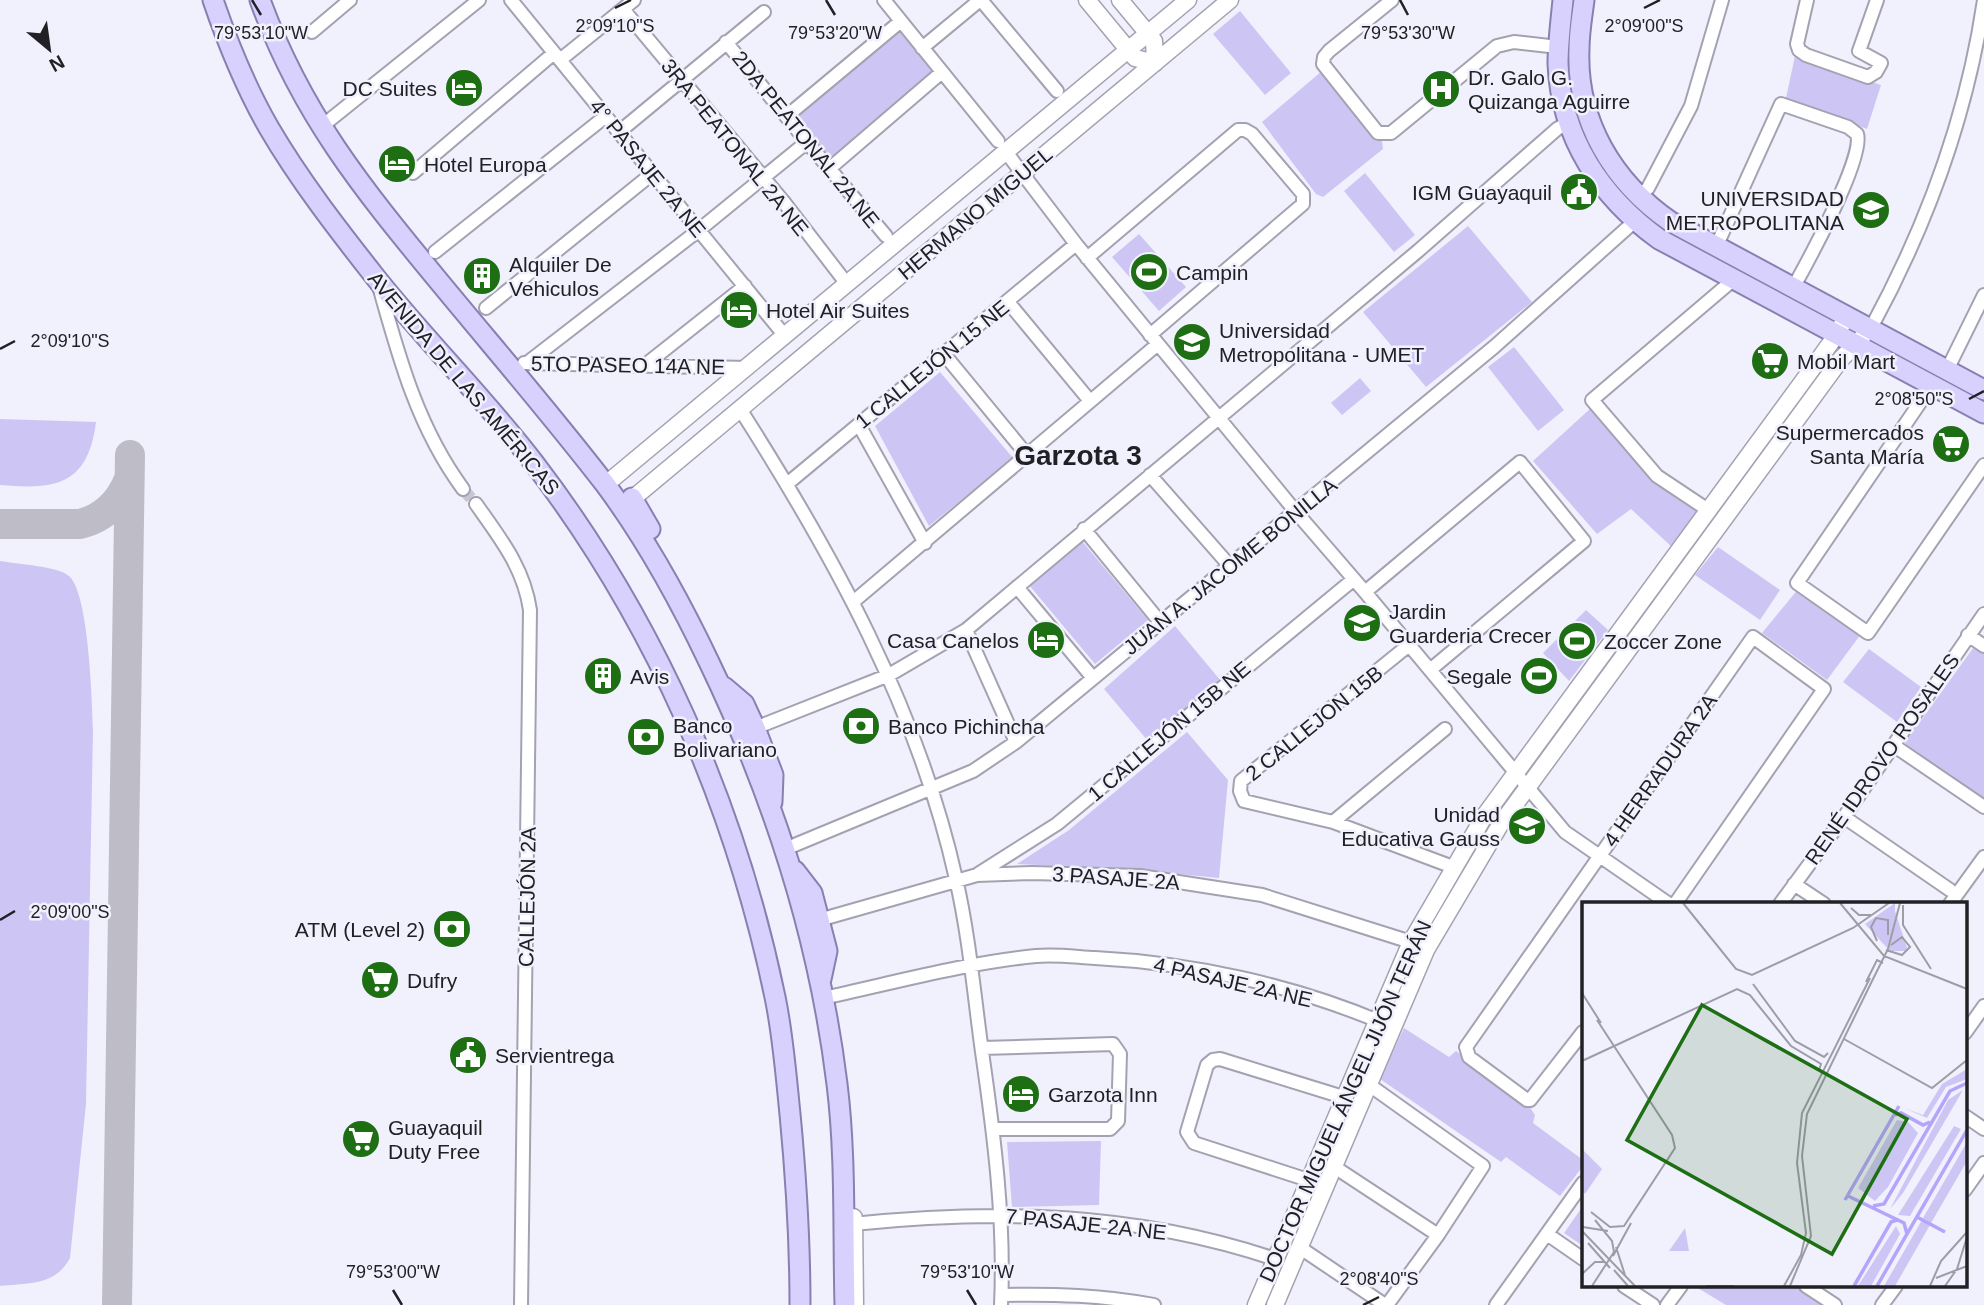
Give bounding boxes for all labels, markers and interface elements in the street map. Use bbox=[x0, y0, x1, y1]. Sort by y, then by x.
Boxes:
north arrow bbox=[14, 14, 84, 84]
text: 2°09'10"S bbox=[575, 16, 655, 36]
text: 2°09'00"S bbox=[1604, 16, 1684, 36]
text: 79°53'10"W bbox=[214, 23, 308, 43]
text: 79°53'20"W bbox=[788, 23, 882, 43]
text: 79°53'30"W bbox=[1361, 23, 1455, 43]
street label: 2DA PEATONAL 2A NE bbox=[728, 46, 884, 232]
text: N bbox=[46, 51, 68, 76]
street label: 3RA PEATONAL 2A NE bbox=[657, 54, 813, 240]
place label: Dr. Galo G. Quizanga Aguirre bbox=[1468, 66, 1630, 113]
hotel icon: DC Suites bbox=[443, 67, 485, 109]
hospital icon: Dr. Galo G. Quizanga Aguirre bbox=[1420, 68, 1462, 110]
place label: DC Suites bbox=[342, 77, 437, 100]
street label: 4° PASAJE 2A NE bbox=[585, 95, 711, 241]
street label: HERMANO MIGUEL bbox=[893, 142, 1057, 284]
hotel icon: Hotel Europa bbox=[376, 143, 418, 185]
place label: Hotel Europa bbox=[424, 153, 547, 176]
public building icon: IGM Guayaquil bbox=[1558, 171, 1600, 213]
place label: IGM Guayaquil bbox=[1412, 181, 1552, 204]
place label: UNIVERSIDAD METROPOLITANA bbox=[1666, 187, 1844, 234]
school or university icon: UNIVERSIDAD METROPOLITANA bbox=[1850, 189, 1892, 231]
sports icon: Campin bbox=[1128, 251, 1170, 293]
place label: Alquiler De Vehiculos bbox=[509, 253, 612, 300]
building icon: Alquiler De Vehiculos bbox=[461, 255, 503, 297]
place label: Campin bbox=[1176, 261, 1248, 284]
street label: AVENIDA DE LAS AMÉRICAS bbox=[364, 267, 564, 499]
hotel icon: Hotel Air Suites bbox=[718, 289, 760, 331]
street label: 1 CALLEJÓN 15 NE bbox=[851, 295, 1013, 433]
place label: Hotel Air Suites bbox=[766, 299, 910, 322]
place label: Universidad Metropolitana - UMET bbox=[1219, 319, 1425, 366]
school or university icon: Universidad Metropolitana - UMET bbox=[1171, 321, 1213, 363]
text: 2°09'10"S bbox=[30, 331, 110, 351]
supermarket icon: Mobil Mart bbox=[1749, 340, 1791, 382]
place label: Mobil Mart bbox=[1797, 350, 1895, 373]
street label: 5TO PASEO 14A NE bbox=[531, 352, 725, 378]
text: 2°08'50"S bbox=[1874, 389, 1954, 409]
place label: Supermercados Santa María bbox=[1776, 421, 1924, 468]
supermarket icon: Supermercados Santa María bbox=[1930, 423, 1972, 465]
district label: Garzota 3 bbox=[1014, 440, 1142, 471]
street label: JUAN A. JACOME BONILLA bbox=[1119, 473, 1341, 659]
place label: Jardin Guarderia Crecer bbox=[1389, 600, 1551, 647]
school or university icon: Jardin Guarderia Crecer bbox=[1341, 602, 1383, 644]
hotel icon: Casa Canelos bbox=[1025, 619, 1067, 661]
sports icon: Zoccer Zone bbox=[1556, 620, 1598, 662]
place label: Casa Canelos bbox=[887, 629, 1019, 652]
place label: Zoccer Zone bbox=[1604, 630, 1722, 653]
street label: RENÉ IDROVO ROSALES bbox=[1800, 649, 1964, 869]
building icon: Avis bbox=[582, 655, 624, 697]
sports icon: Segale bbox=[1518, 655, 1560, 697]
street label: 1 CALLEJÓN 15B NE bbox=[1083, 657, 1255, 805]
street label: 2 CALLEJON 15B bbox=[1241, 661, 1387, 785]
place label: Avis bbox=[630, 665, 669, 688]
place label: Segale bbox=[1447, 665, 1512, 688]
street label: 4 HERRADURA 2A bbox=[1599, 689, 1721, 851]
bank icon: Banco Pichincha bbox=[840, 705, 882, 747]
place label: Banco Bolivariano bbox=[673, 714, 777, 761]
place label: Banco Pichincha bbox=[888, 715, 1045, 738]
bank icon: Banco Bolivariano bbox=[625, 716, 667, 758]
place label: Unidad Educativa Gauss bbox=[1341, 803, 1500, 850]
school or university icon: Unidad Educativa Gauss bbox=[1506, 805, 1548, 847]
street label: CALLEJÓN 2A bbox=[514, 827, 540, 967]
street label: 3 PASAJE 2A bbox=[1051, 862, 1181, 894]
text: 2°09'00"S bbox=[30, 902, 110, 922]
inset map bbox=[1582, 902, 1966, 1288]
bank icon: ATM (Level 2) bbox=[431, 908, 473, 950]
street label: DOCTOR MIGUEL ÁNGEL JIJÓN TERÁN bbox=[1255, 917, 1435, 1285]
place label: ATM (Level 2) bbox=[295, 918, 425, 941]
street label: 4 PASAJE 2A NE bbox=[1152, 953, 1314, 1011]
supermarket icon: Dufry bbox=[359, 959, 401, 1001]
place label: Dufry bbox=[407, 969, 458, 992]
public building icon: Servientrega bbox=[447, 1034, 489, 1076]
place label: Servientrega bbox=[495, 1044, 614, 1067]
hotel icon: Garzota Inn bbox=[1000, 1073, 1042, 1115]
place label: Garzota Inn bbox=[1048, 1083, 1158, 1106]
place label: Guayaquil Duty Free bbox=[388, 1116, 483, 1163]
supermarket icon: Guayaquil Duty Free bbox=[340, 1118, 382, 1160]
street label: 7 PASAJE 2A NE bbox=[1004, 1204, 1168, 1244]
text: 79°53'00"W bbox=[346, 1262, 440, 1282]
text: 79°53'10"W bbox=[920, 1262, 1014, 1282]
text: 2°08'40"S bbox=[1339, 1269, 1419, 1289]

